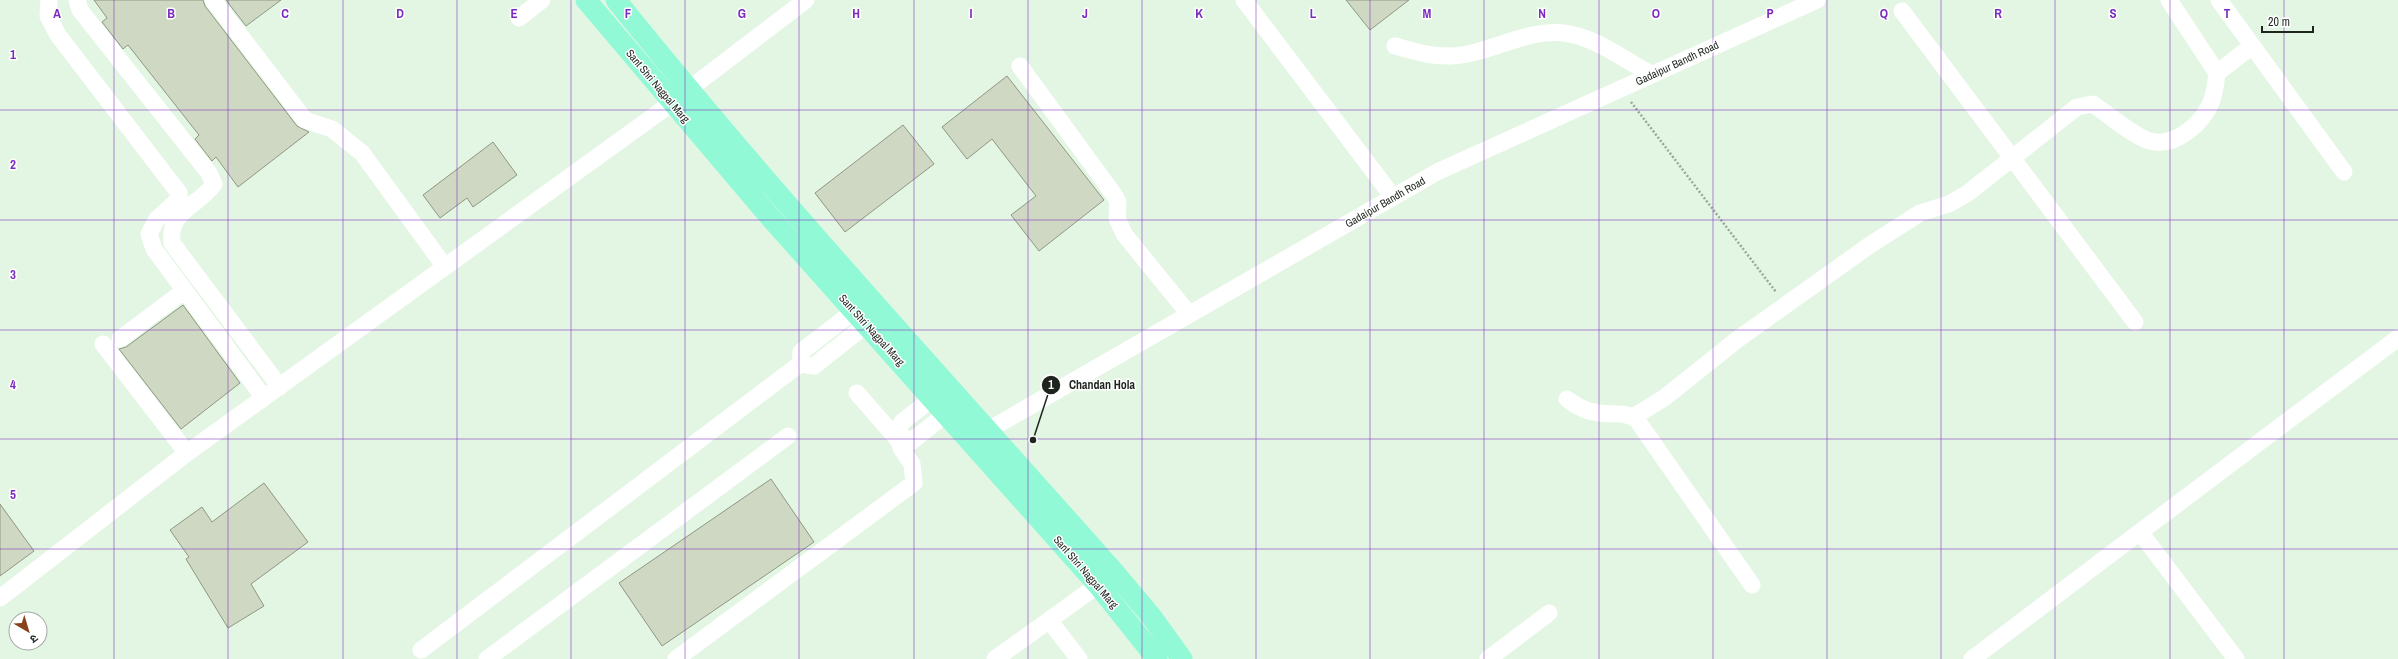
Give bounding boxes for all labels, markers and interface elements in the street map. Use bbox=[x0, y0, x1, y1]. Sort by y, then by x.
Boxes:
text: A bbox=[53, 5, 61, 22]
text: B bbox=[167, 5, 175, 22]
text: C bbox=[281, 5, 289, 22]
text: D bbox=[396, 5, 404, 22]
text: E bbox=[510, 5, 518, 22]
text: F bbox=[625, 5, 632, 22]
text: G bbox=[738, 5, 746, 22]
text: H bbox=[852, 5, 860, 22]
text: I bbox=[970, 5, 973, 22]
text: J bbox=[1082, 5, 1088, 22]
text: K bbox=[1195, 5, 1203, 22]
text: L bbox=[1310, 5, 1317, 22]
text: M bbox=[1423, 5, 1432, 22]
text: N bbox=[1538, 5, 1546, 22]
text: O bbox=[1652, 5, 1660, 22]
text: P bbox=[1766, 5, 1774, 22]
text: Q bbox=[1880, 5, 1888, 22]
text: R bbox=[1994, 5, 2002, 22]
text: S bbox=[2109, 5, 2117, 22]
text: T bbox=[2224, 5, 2231, 22]
scale bar bbox=[2262, 8, 2313, 34]
text: 20 m bbox=[2268, 14, 2290, 30]
street label: Gadaipur Bandh Road bbox=[1633, 38, 1721, 88]
text: 1 bbox=[10, 46, 16, 63]
street label: Sant Shri Nagpal Marg bbox=[623, 46, 693, 126]
text: 2 bbox=[10, 156, 16, 173]
street label: Gadaipur Bandh Road bbox=[1342, 173, 1428, 231]
text: 3 bbox=[10, 266, 16, 283]
street label: Sant Shri Nagpal Marg bbox=[836, 291, 908, 369]
callout: Chandan Hola bbox=[1041, 373, 1143, 397]
text: 4 bbox=[10, 376, 16, 393]
text: 1 bbox=[1048, 377, 1054, 393]
text: Chandan Hola bbox=[1069, 377, 1136, 393]
text: 5 bbox=[10, 486, 16, 503]
street label: Sant Shri Nagpal Marg bbox=[1051, 533, 1121, 611]
north arrow bbox=[8, 611, 48, 651]
text: उ bbox=[27, 631, 41, 647]

